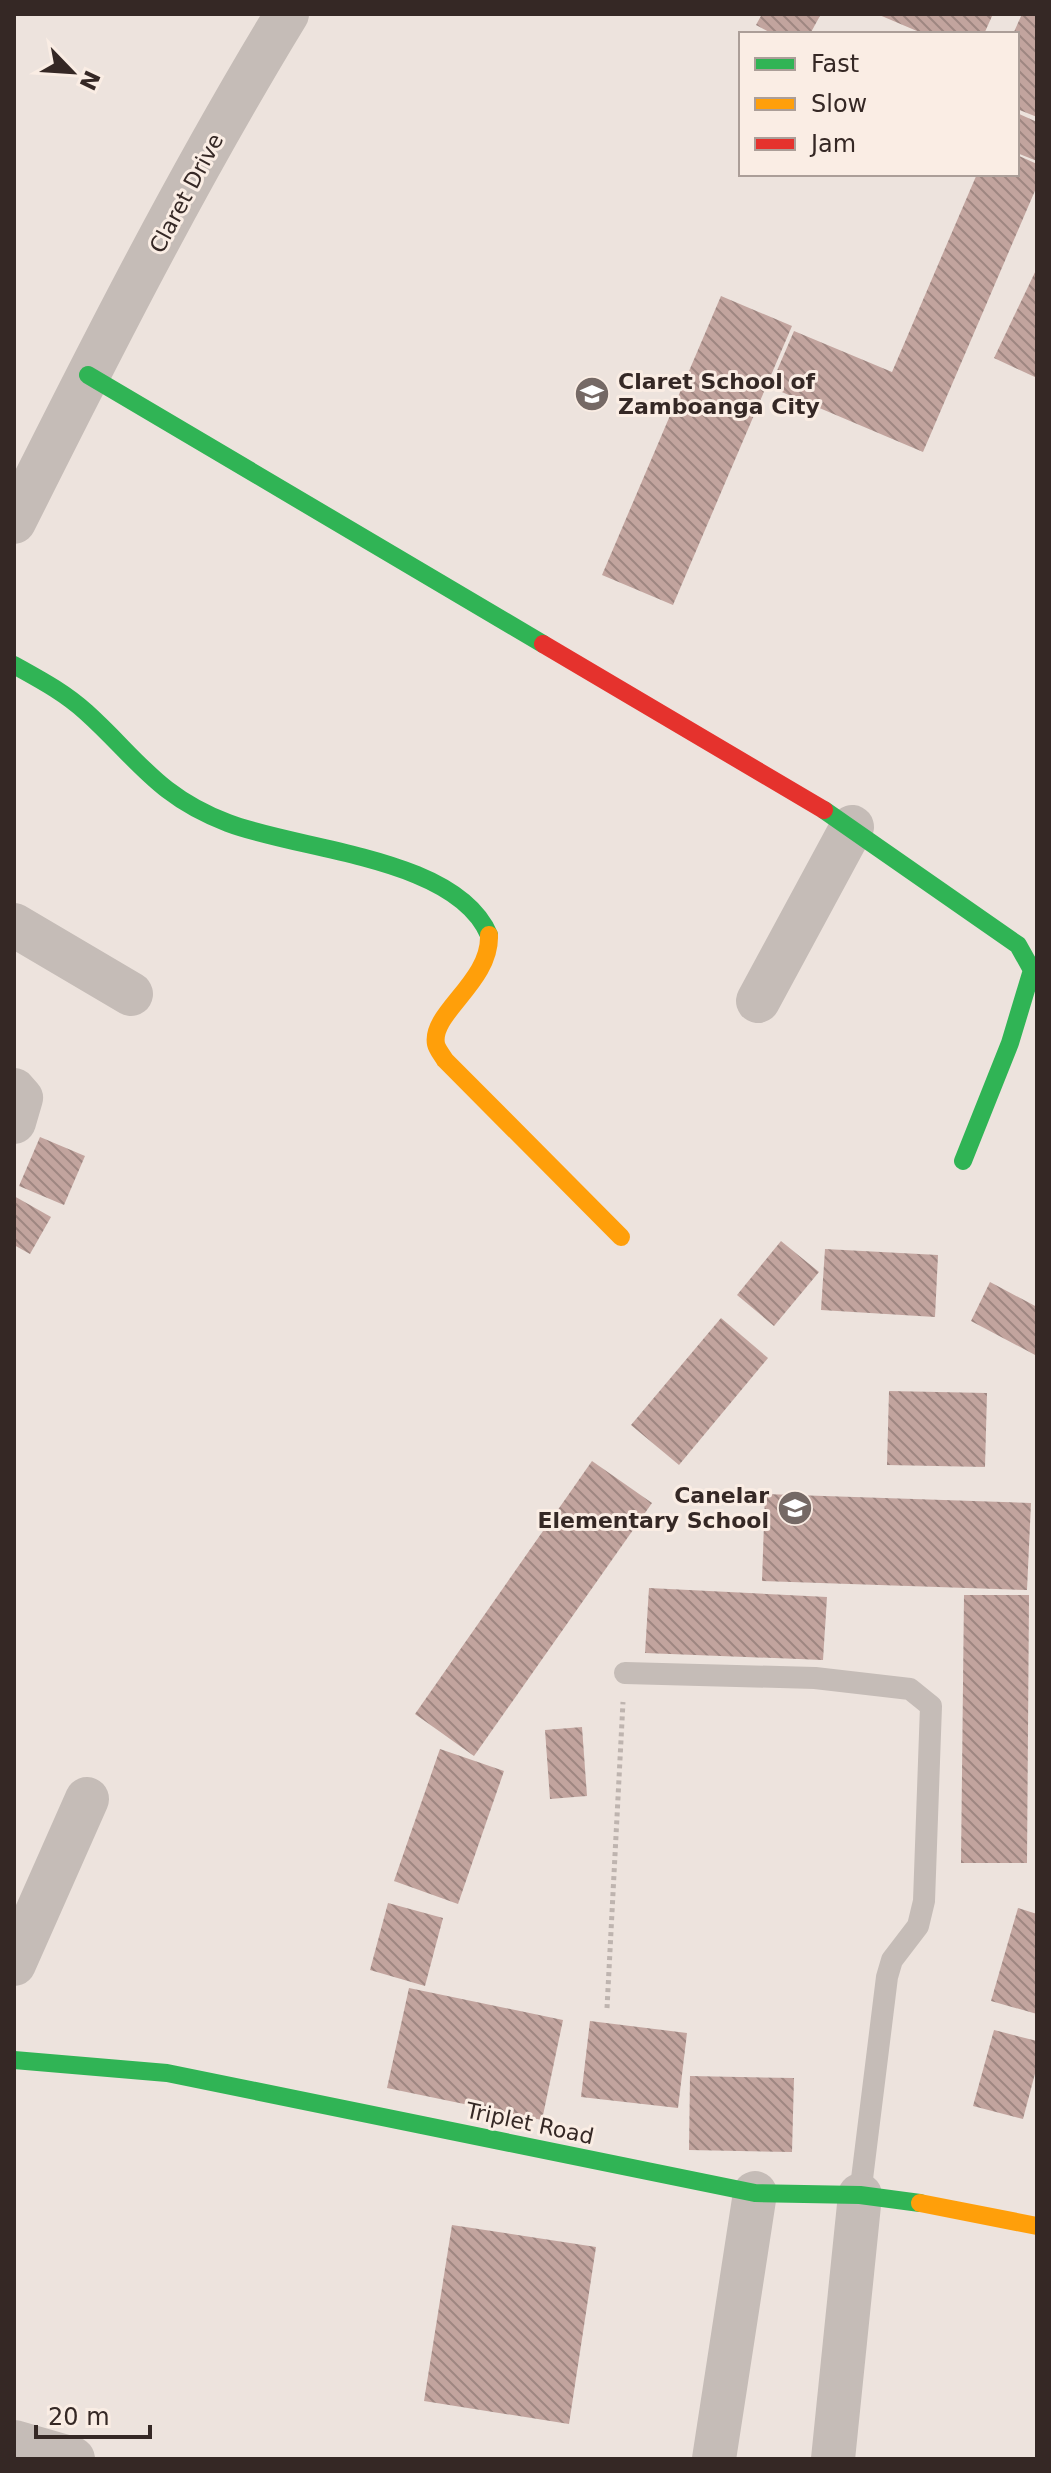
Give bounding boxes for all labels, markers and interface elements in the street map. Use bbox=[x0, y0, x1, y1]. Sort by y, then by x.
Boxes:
north arrow bbox=[32, 32, 112, 112]
legend bbox=[739, 32, 1019, 176]
text: Fast bbox=[811, 50, 859, 78]
text: N bbox=[74, 67, 105, 94]
text: Slow bbox=[811, 90, 867, 118]
street label: Claret Drive bbox=[145, 129, 228, 257]
text: Jam bbox=[809, 130, 856, 158]
place label: Claret School of Zamboanga City bbox=[618, 369, 820, 419]
school or university icon: Claret School of Zamboanga City bbox=[573, 375, 611, 413]
place label: Canelar Elementary School bbox=[537, 1483, 769, 1533]
school or university icon: Canelar Elementary School bbox=[776, 1489, 814, 1527]
street label: Triplet Road bbox=[463, 2098, 596, 2149]
scale bar bbox=[36, 2389, 150, 2439]
text: 20 m bbox=[48, 2403, 110, 2431]

